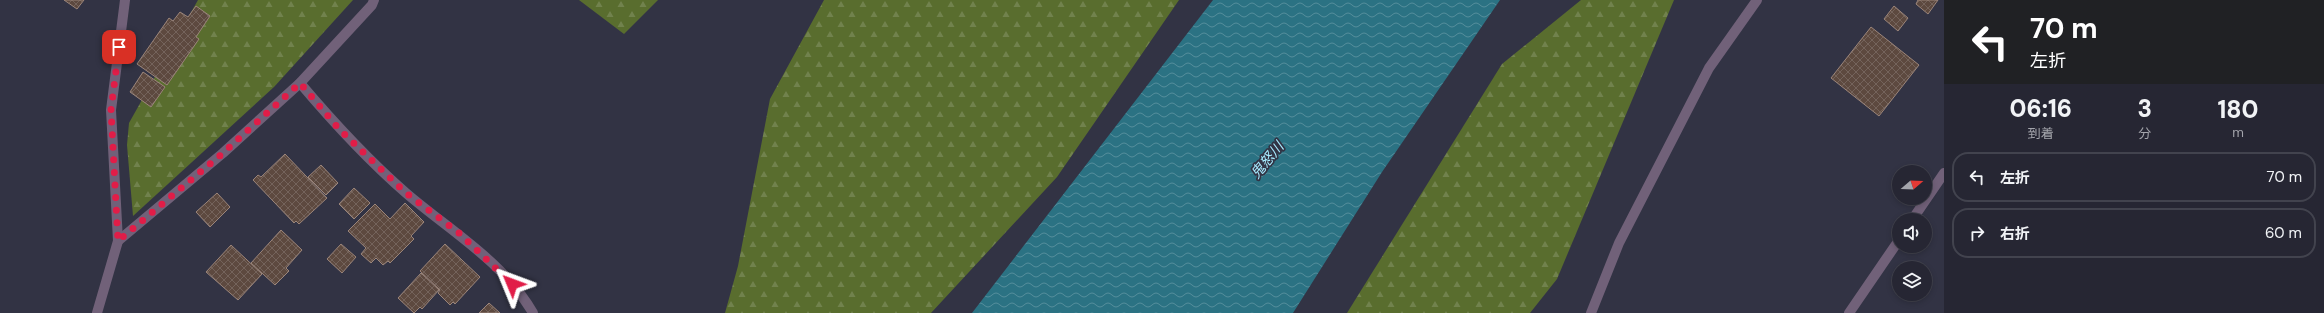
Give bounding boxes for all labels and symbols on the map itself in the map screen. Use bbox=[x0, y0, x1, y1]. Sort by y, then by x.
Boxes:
pin bbox=[102, 30, 136, 64]
water label: 鬼怒川 bbox=[1247, 137, 1289, 182]
north arrow bbox=[1892, 165, 1932, 205]
position arrow bbox=[491, 263, 533, 305]

